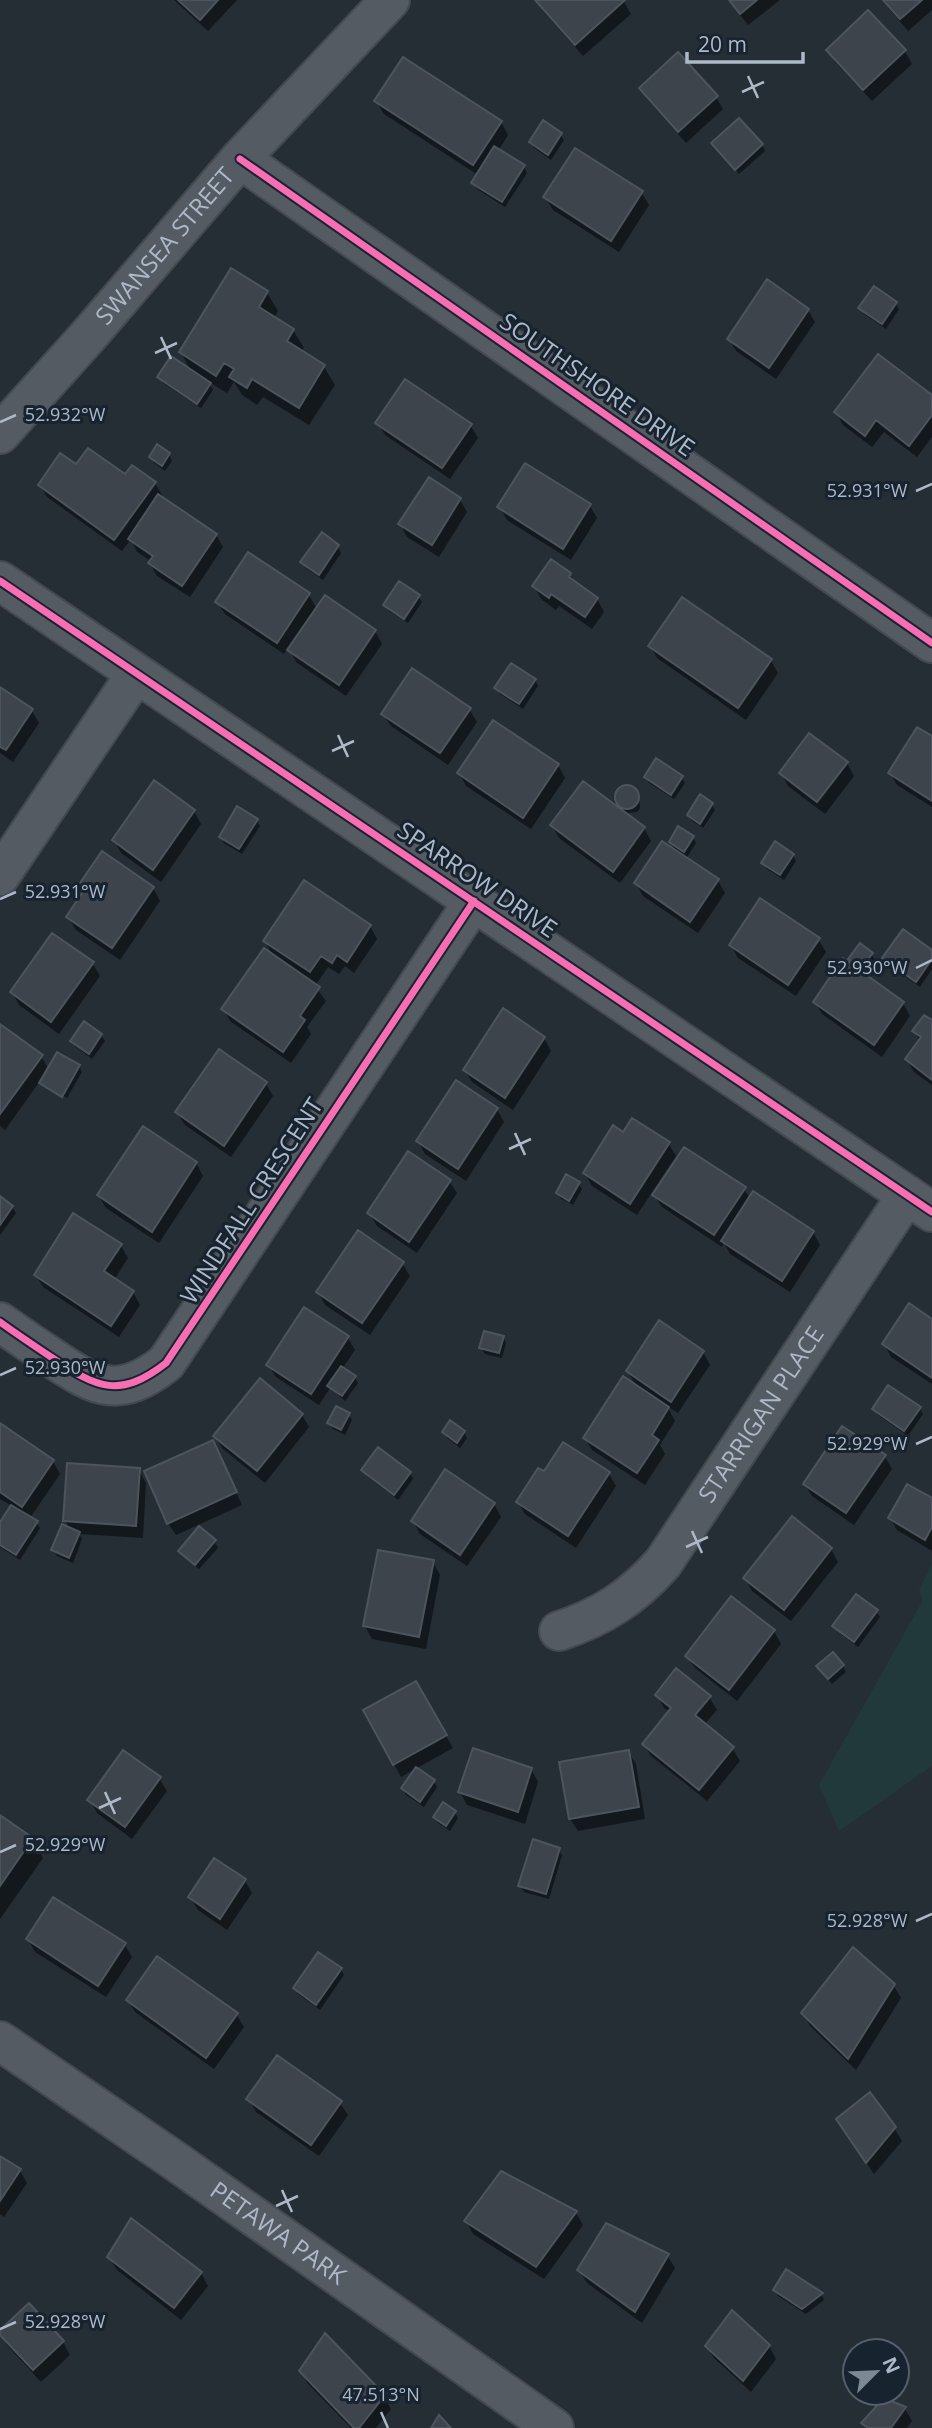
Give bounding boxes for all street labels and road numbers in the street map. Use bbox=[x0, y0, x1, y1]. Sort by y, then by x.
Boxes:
street label: SWANSEA STREET bbox=[87, 160, 241, 331]
street label: SOUTHSHORE DRIVE bbox=[494, 304, 702, 463]
street label: SPARROW DRIVE bbox=[391, 813, 564, 944]
street label: WINDFALL CRESCENT bbox=[172, 1091, 330, 1310]
street label: STARRIGAN PLACE bbox=[690, 1319, 831, 1508]
street label: PETAWA PARK bbox=[204, 2173, 353, 2292]

